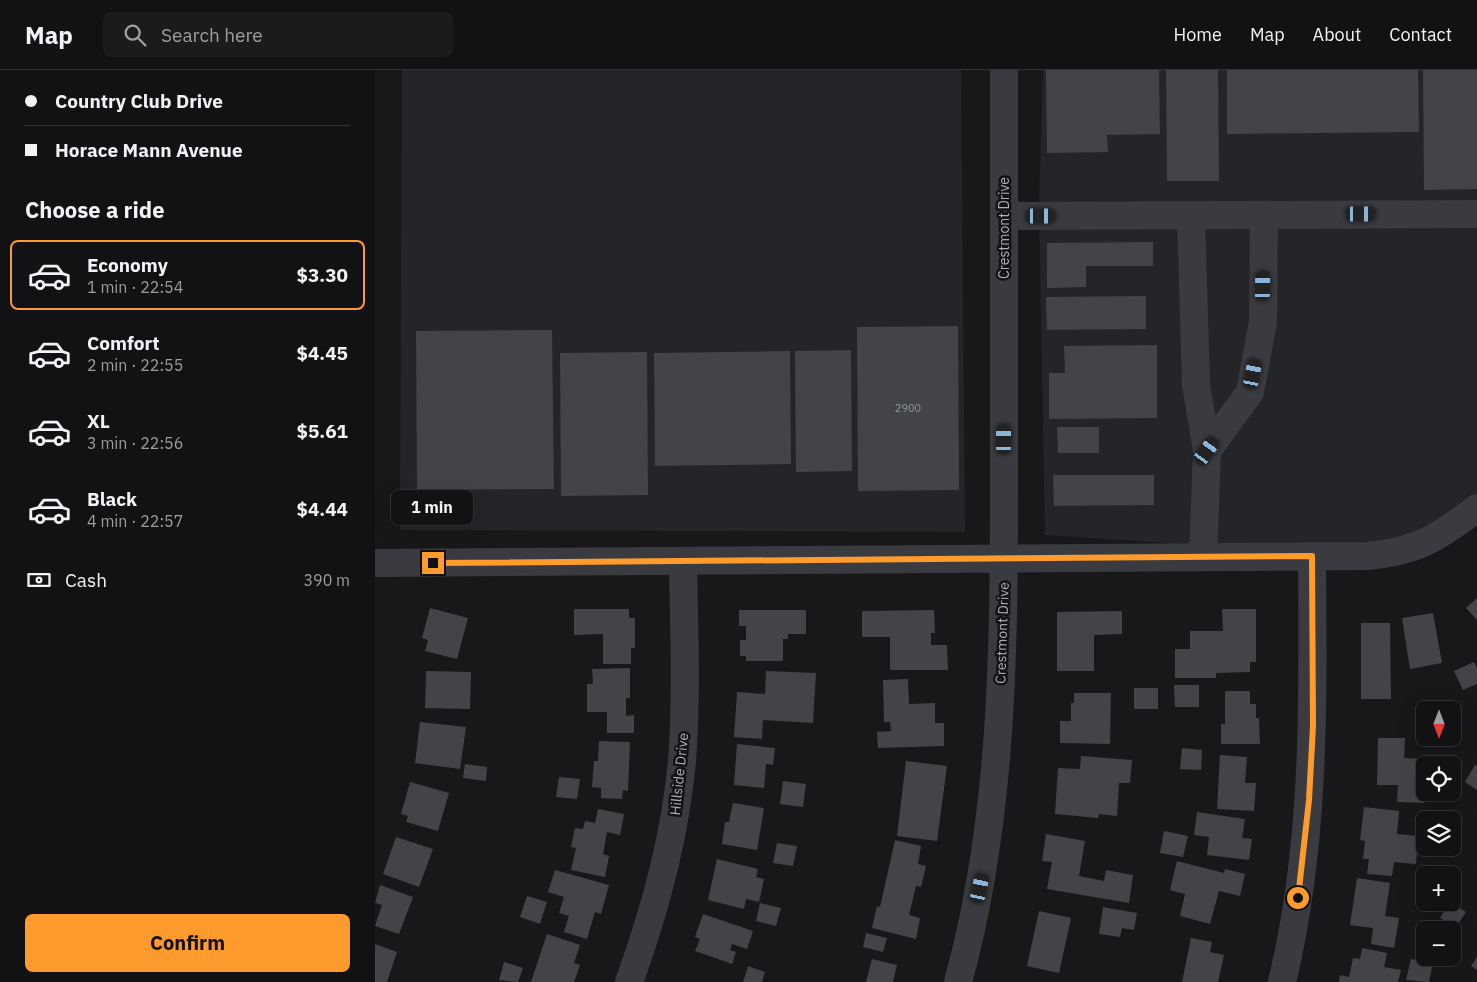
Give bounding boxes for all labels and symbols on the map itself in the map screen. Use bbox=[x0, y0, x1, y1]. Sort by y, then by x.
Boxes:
street label: Crestmont Drive bbox=[995, 177, 1013, 279]
car bbox=[1346, 207, 1376, 222]
car bbox=[1026, 209, 1056, 224]
car bbox=[1255, 271, 1270, 301]
car bbox=[1242, 358, 1263, 390]
house number: 2900 bbox=[895, 401, 921, 415]
car bbox=[996, 424, 1011, 454]
car bbox=[1192, 434, 1221, 468]
callout: 1 min bbox=[392, 490, 474, 526]
route end bbox=[422, 552, 444, 574]
street label: Crestmont Drive bbox=[991, 582, 1013, 684]
north arrow bbox=[1416, 701, 1461, 746]
street label: Hillside Drive bbox=[666, 732, 692, 816]
car bbox=[969, 872, 990, 904]
route start bbox=[1287, 887, 1309, 909]

